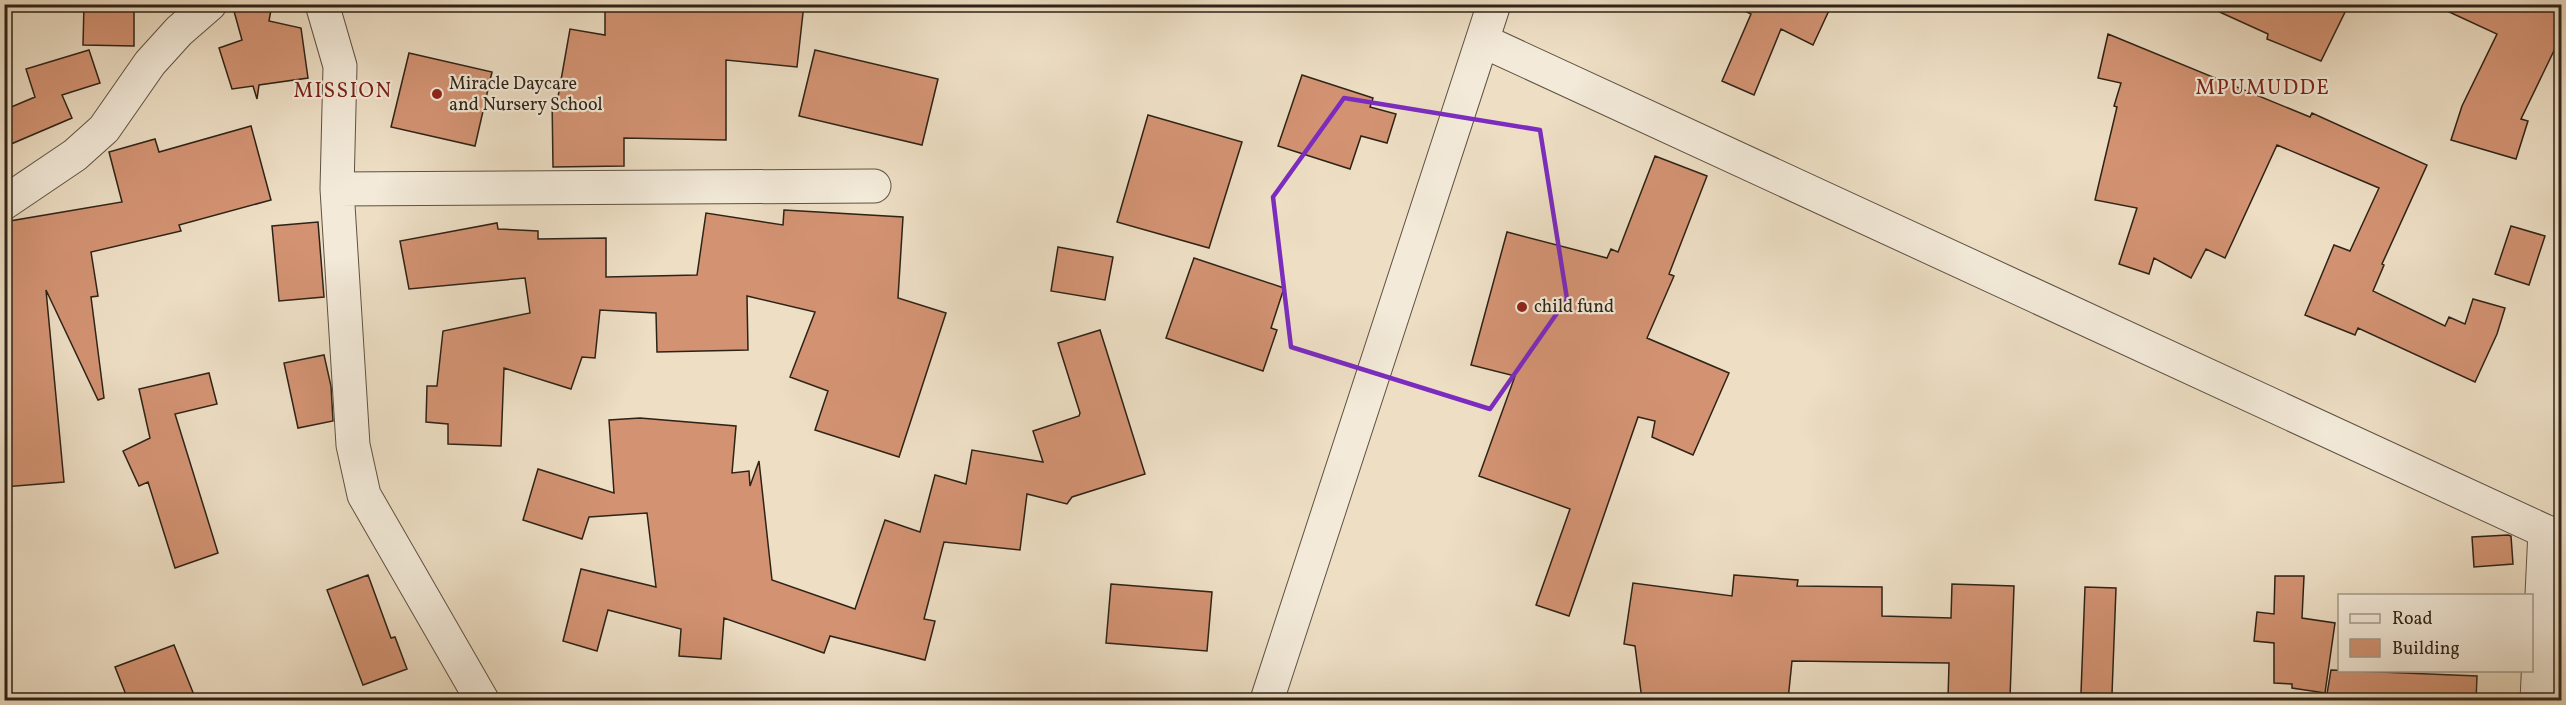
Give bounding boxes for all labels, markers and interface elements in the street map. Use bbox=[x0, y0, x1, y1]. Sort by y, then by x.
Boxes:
place label: Miracle Daycare and Nursery School bbox=[449, 72, 603, 118]
district label: MPUMUDDE bbox=[2196, 74, 2330, 103]
district label: MISSION bbox=[293, 77, 393, 106]
marker: Miracle Daycare and Nursery School bbox=[430, 87, 444, 101]
place label: child fund bbox=[1534, 295, 1614, 320]
marker: child fund bbox=[1515, 300, 1529, 314]
legend bbox=[2338, 594, 2533, 672]
text: Road bbox=[2392, 607, 2433, 632]
text: Building bbox=[2392, 637, 2460, 662]

